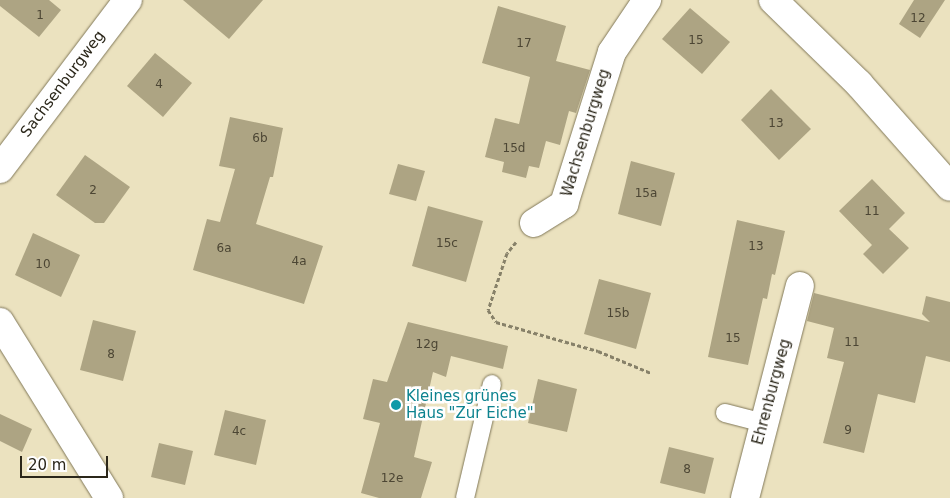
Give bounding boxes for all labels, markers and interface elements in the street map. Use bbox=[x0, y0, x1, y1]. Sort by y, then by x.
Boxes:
house number: 1 bbox=[36, 9, 44, 23]
house number: 12 bbox=[910, 12, 926, 26]
street label: Sachsenburgweg bbox=[17, 27, 109, 141]
house number: 15 bbox=[688, 34, 704, 48]
house number: 17 bbox=[516, 37, 532, 51]
street label: Wachsenburgweg bbox=[558, 67, 614, 199]
house number: 4 bbox=[155, 78, 163, 92]
house number: 13 bbox=[768, 117, 784, 131]
house number: 6b bbox=[252, 132, 268, 146]
house number: 15d bbox=[503, 142, 525, 156]
house number: 2 bbox=[89, 184, 97, 198]
house number: 15a bbox=[635, 187, 657, 201]
house number: 11 bbox=[864, 205, 880, 219]
house number: 15c bbox=[436, 237, 458, 251]
house number: 13 bbox=[748, 240, 764, 254]
house number: 6a bbox=[217, 242, 231, 256]
house number: 4a bbox=[292, 255, 306, 269]
house number: 10 bbox=[35, 258, 51, 272]
house number: 15b bbox=[607, 307, 629, 321]
house number: 15 bbox=[725, 332, 741, 346]
house number: 11 bbox=[844, 336, 860, 350]
street label: Ehrenburgweg bbox=[749, 337, 795, 447]
house number: 12g bbox=[416, 338, 438, 352]
house number: 8 bbox=[107, 348, 115, 362]
place label: Kleines grünes Haus "Zur Eiche" bbox=[406, 387, 534, 422]
marker: Kleines grünes Haus "Zur Eiche" bbox=[390, 399, 402, 411]
house number: 9 bbox=[844, 424, 852, 438]
house number: 4c bbox=[232, 425, 246, 439]
scale bar bbox=[22, 446, 110, 478]
text: 20 m bbox=[28, 456, 66, 474]
house number: 8 bbox=[683, 463, 691, 477]
house number: 12e bbox=[381, 472, 403, 486]

